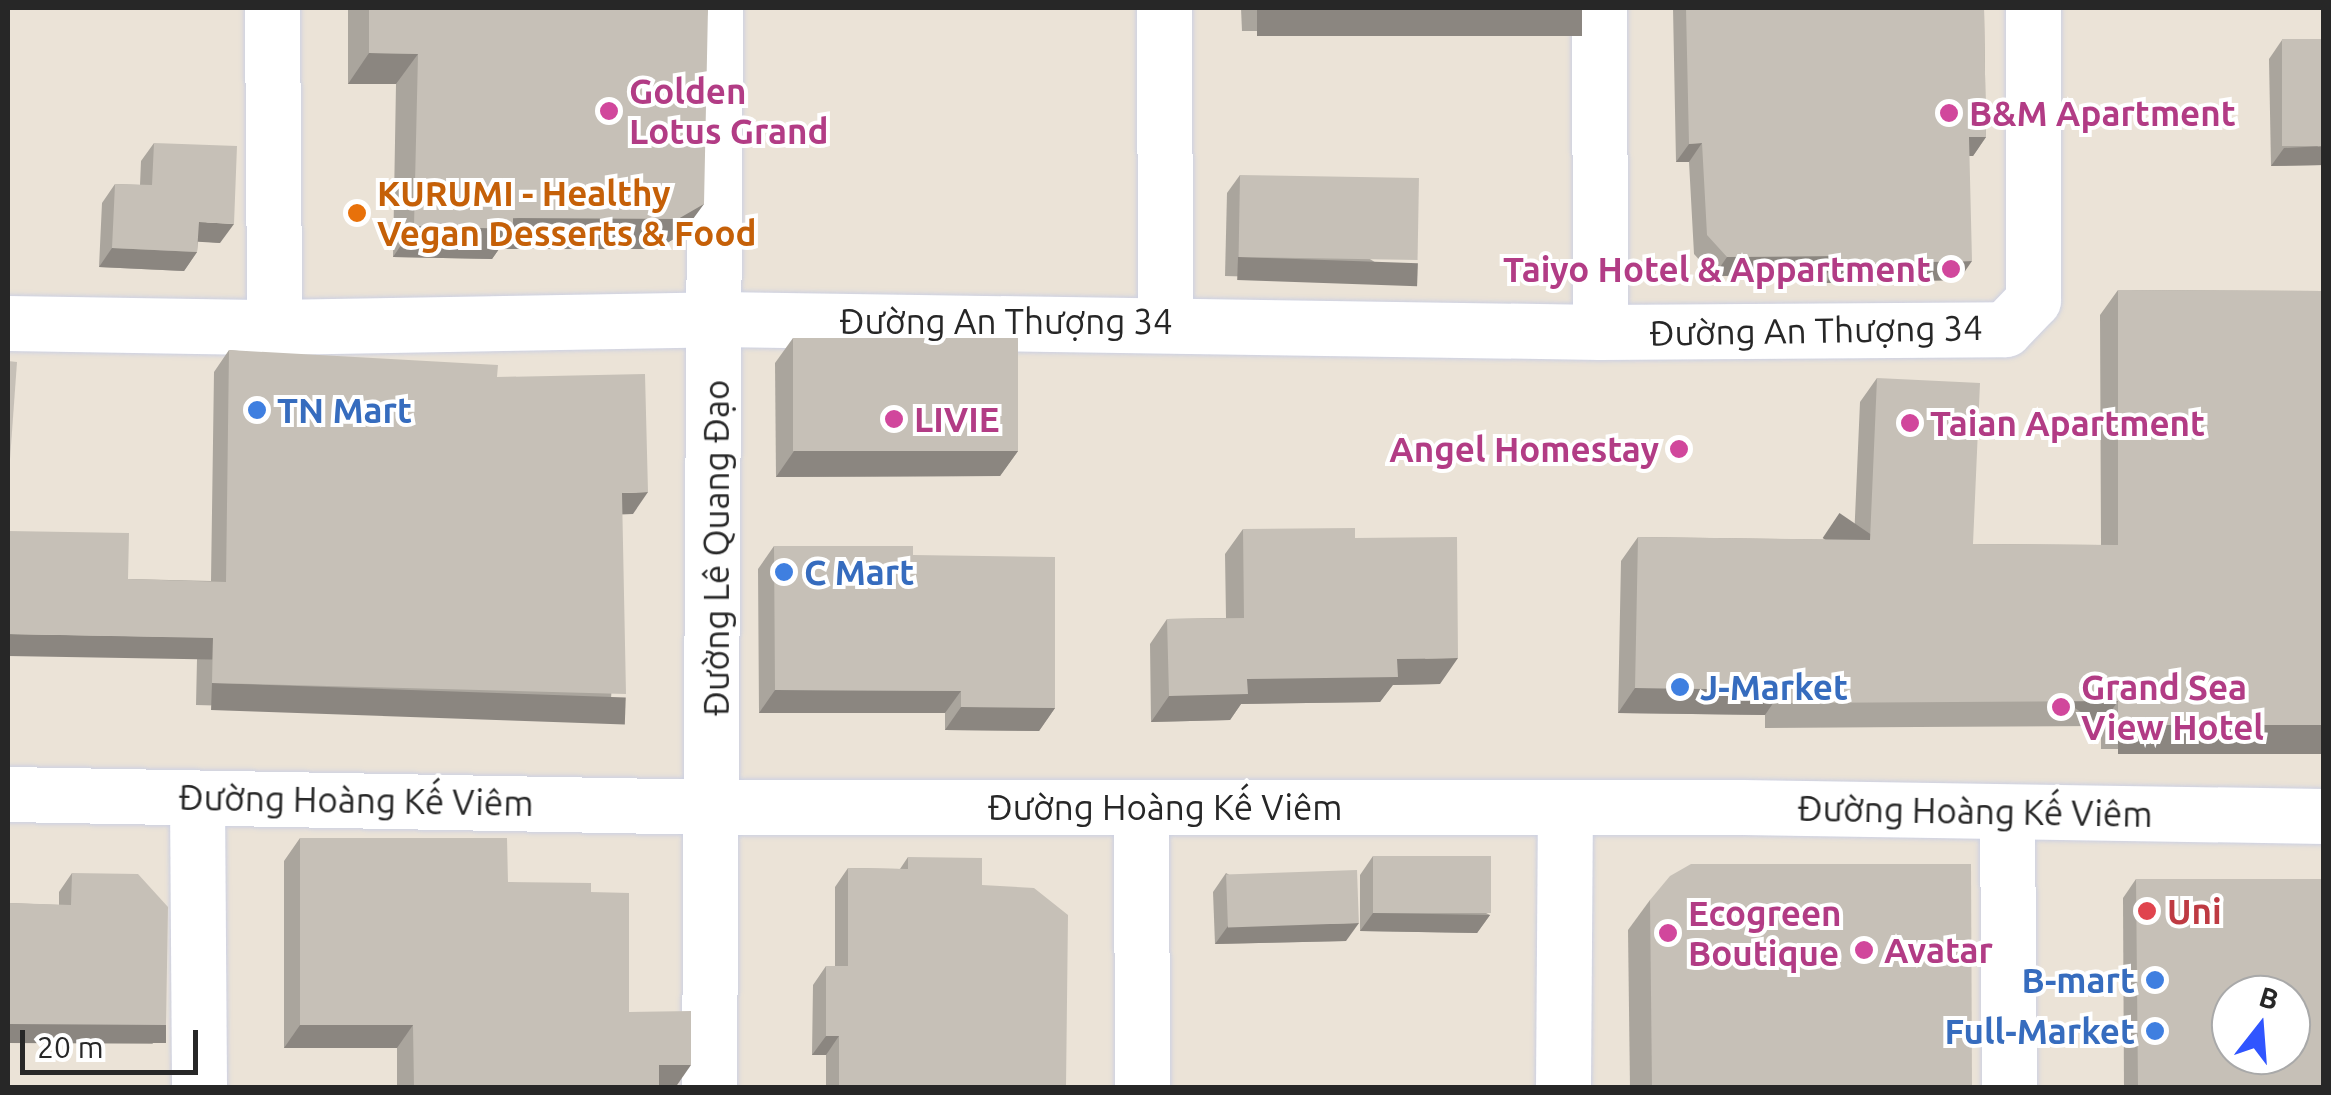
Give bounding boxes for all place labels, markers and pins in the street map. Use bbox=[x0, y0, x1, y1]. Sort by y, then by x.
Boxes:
place label: Golden Lotus Grand bbox=[629, 70, 828, 152]
place label: B&M Apartment bbox=[1969, 92, 2236, 134]
marker: Golden Lotus Grand bbox=[598, 100, 620, 122]
marker: B&M Apartment bbox=[1938, 102, 1960, 124]
place label: KURUMI - Healthy Vegan Desserts & Food bbox=[377, 172, 756, 254]
marker: KURUMI - Healthy Vegan Desserts & Food bbox=[346, 202, 368, 224]
place label: Taiyo Hotel & Appartment bbox=[1503, 248, 1931, 290]
marker: Taiyo Hotel & Appartment bbox=[1940, 258, 1962, 280]
place label: TN Mart bbox=[277, 389, 412, 431]
place label: LIVIE bbox=[914, 398, 1000, 440]
marker: TN Mart bbox=[246, 399, 268, 421]
place label: Taian Apartment bbox=[1930, 402, 2205, 444]
marker: LIVIE bbox=[883, 408, 905, 430]
marker: Taian Apartment bbox=[1899, 412, 1921, 434]
place label: Angel Homestay bbox=[1389, 428, 1659, 470]
marker: Angel Homestay bbox=[1668, 438, 1690, 460]
place label: C Mart bbox=[804, 551, 914, 593]
marker: C Mart bbox=[773, 561, 795, 583]
place label: J-Market bbox=[1700, 666, 1848, 708]
place label: Grand Sea View Hotel bbox=[2081, 666, 2264, 748]
marker: J-Market bbox=[1669, 676, 1691, 698]
marker: Grand Sea View Hotel bbox=[2050, 696, 2072, 718]
place label: Uni bbox=[2167, 890, 2222, 932]
place label: Ecogreen Boutique bbox=[1688, 892, 1842, 974]
marker: Uni bbox=[2136, 900, 2158, 922]
marker: Ecogreen Boutique bbox=[1657, 922, 1679, 944]
place label: Avatar bbox=[1884, 929, 1993, 971]
marker: Avatar bbox=[1853, 939, 1875, 961]
place label: B-mart bbox=[2021, 959, 2135, 1001]
marker: B-mart bbox=[2144, 969, 2166, 991]
place label: Full-Market bbox=[1945, 1010, 2135, 1052]
marker: Full-Market bbox=[2144, 1020, 2166, 1042]

